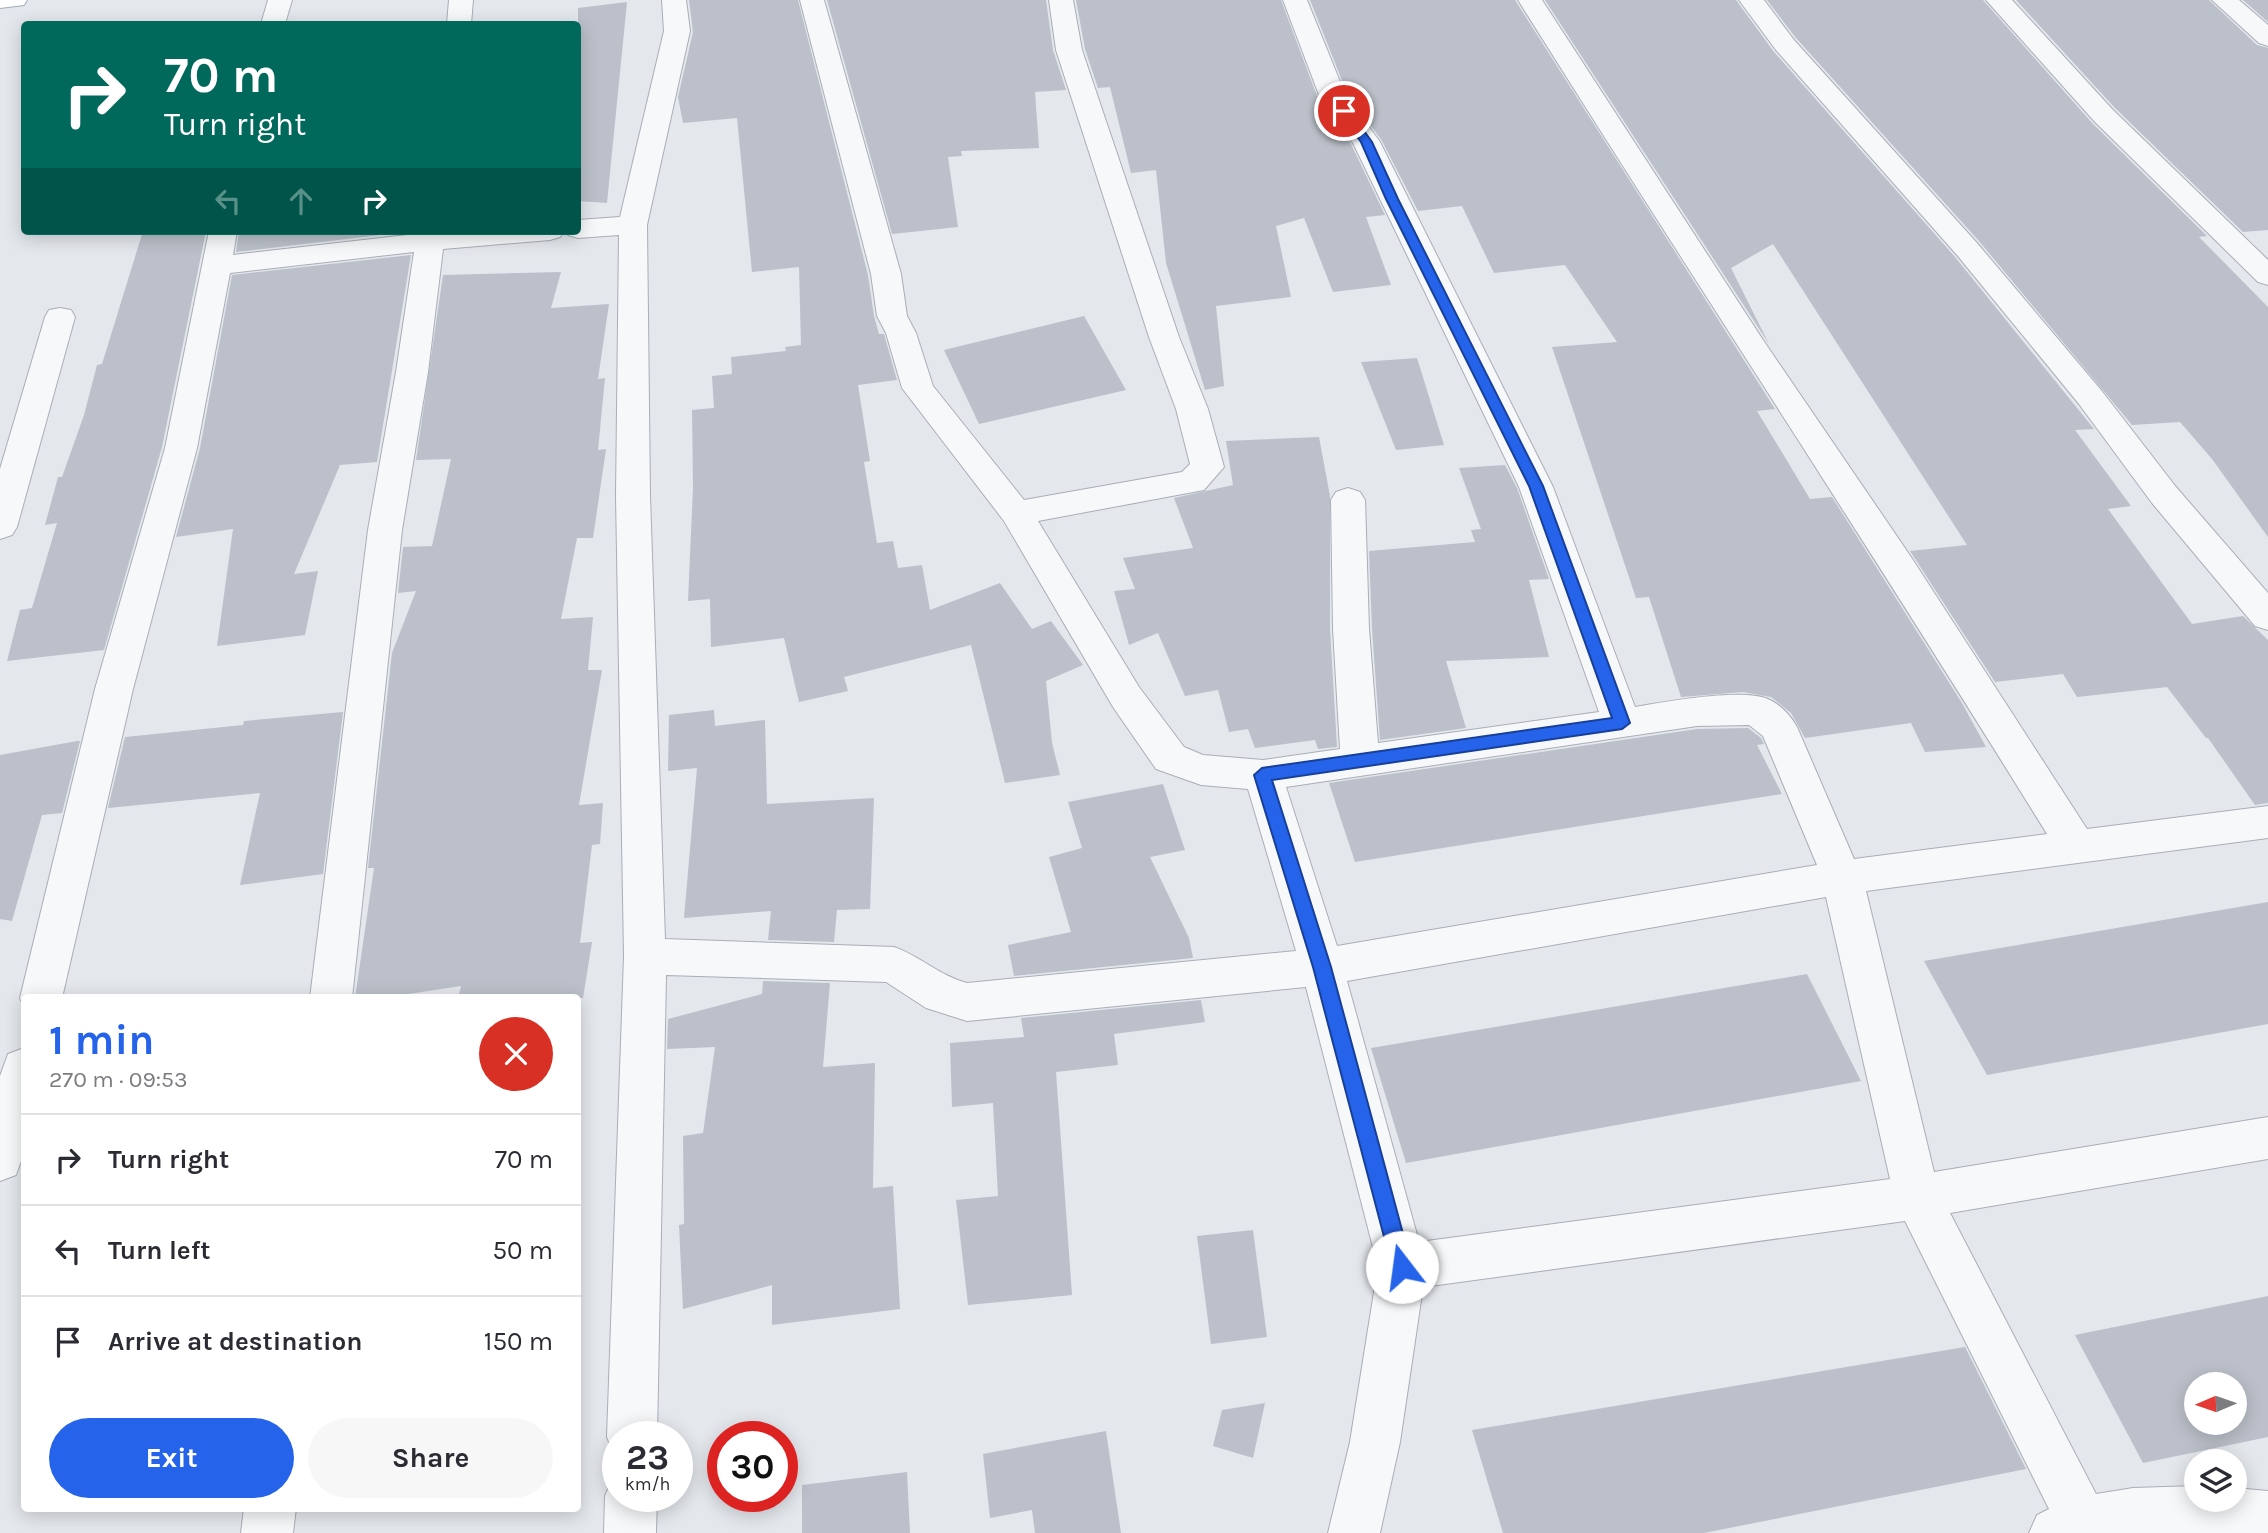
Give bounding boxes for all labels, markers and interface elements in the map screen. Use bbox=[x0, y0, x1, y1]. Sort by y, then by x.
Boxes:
text: 70 m bbox=[164, 47, 278, 104]
icon: right bbox=[49, 49, 140, 140]
pin bbox=[1314, 81, 1374, 141]
icon: arrive bbox=[1325, 92, 1363, 130]
text: Turn right bbox=[164, 106, 306, 143]
icon: left bbox=[209, 182, 247, 220]
icon: ahead bbox=[282, 182, 320, 220]
icon: right bbox=[355, 182, 393, 220]
text: 1 min bbox=[49, 1015, 154, 1065]
button: close bbox=[479, 1017, 553, 1091]
text: 270 m · 09:53 bbox=[49, 1066, 188, 1093]
icon: right bbox=[49, 1141, 87, 1179]
text: Turn right bbox=[108, 1144, 229, 1175]
text: 70 m bbox=[495, 1144, 553, 1175]
position arrow bbox=[1365, 1230, 1439, 1304]
icon: left bbox=[49, 1232, 87, 1270]
text: Turn left bbox=[108, 1235, 210, 1266]
text: 50 m bbox=[492, 1235, 553, 1266]
icon: arrive bbox=[49, 1323, 87, 1361]
text: Arrive at destination bbox=[108, 1326, 362, 1357]
text: 150 m bbox=[484, 1326, 553, 1357]
north arrow bbox=[2184, 1372, 2247, 1435]
map controls bbox=[2184, 1372, 2247, 1512]
button: Exit bbox=[49, 1418, 294, 1498]
button: Share bbox=[308, 1418, 553, 1498]
speed limit sign: 30 bbox=[707, 1421, 798, 1512]
text: 23 bbox=[626, 1437, 669, 1478]
button: layers bbox=[2184, 1449, 2247, 1512]
text: km/h bbox=[625, 1473, 670, 1495]

